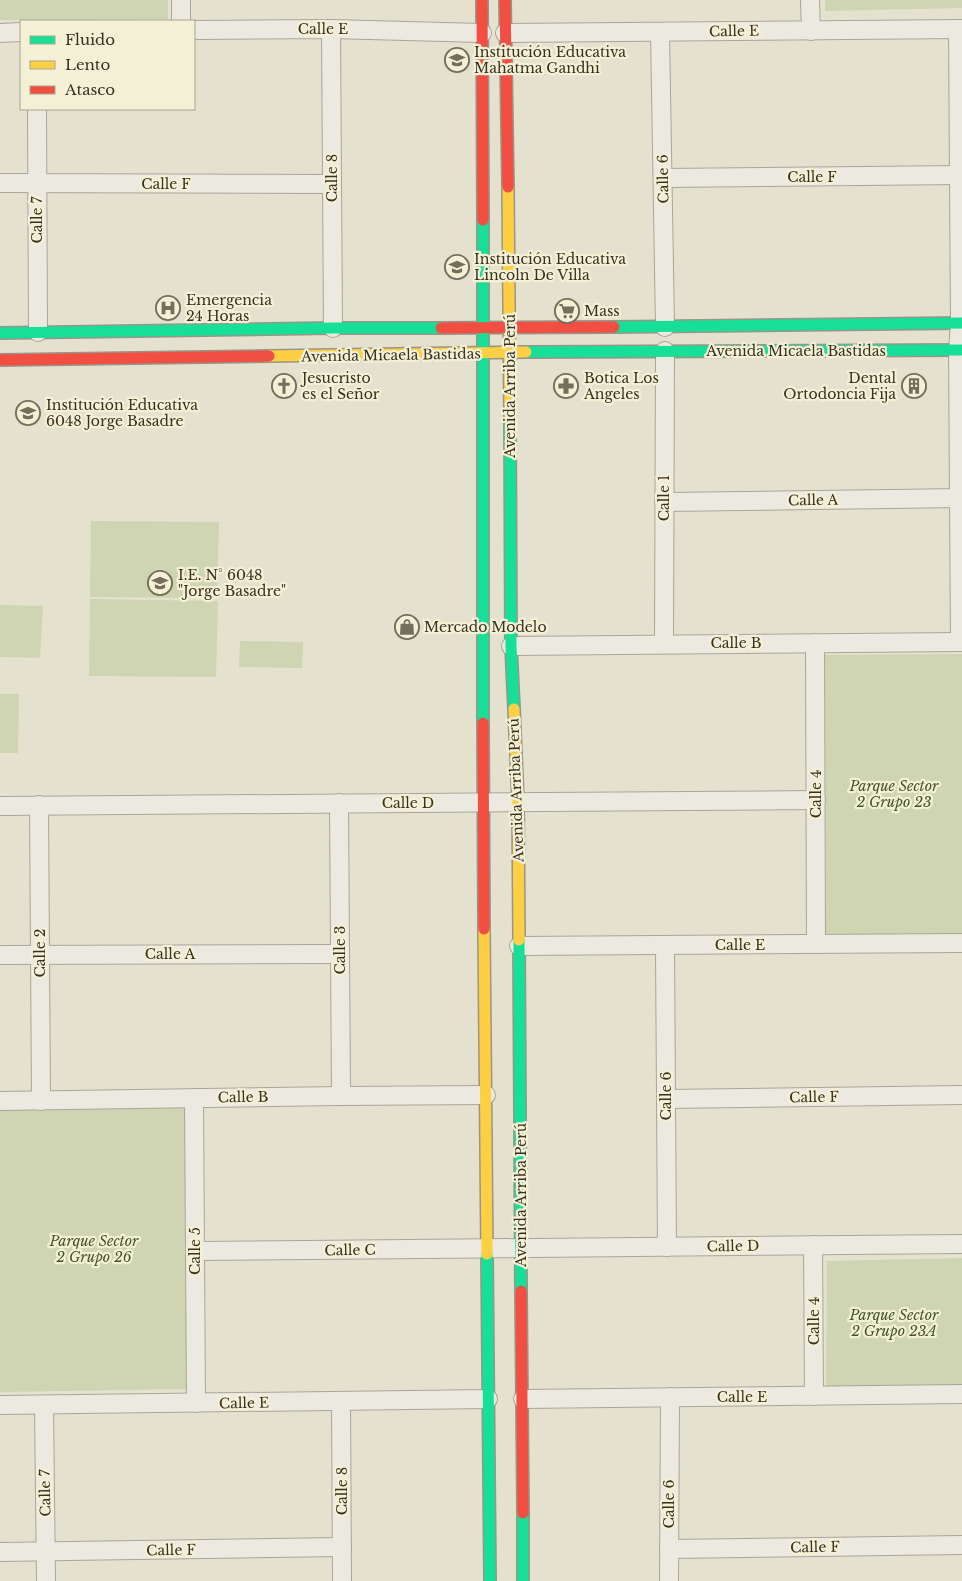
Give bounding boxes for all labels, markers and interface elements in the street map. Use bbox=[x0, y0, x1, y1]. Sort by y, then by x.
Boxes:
legend bbox=[20, 20, 195, 110]
street label: Calle E bbox=[298, 20, 348, 38]
street label: Calle E bbox=[709, 22, 759, 40]
text: Fluido bbox=[65, 30, 115, 49]
place label: Institución Educativa Mahatma Gandhi bbox=[474, 43, 626, 77]
school or university icon: Institución Educativa Mahatma Gandhi bbox=[444, 47, 470, 73]
text: Lento bbox=[65, 55, 111, 74]
text: Atasco bbox=[64, 80, 115, 99]
street label: Calle 8 bbox=[323, 154, 341, 202]
street label: Calle 6 bbox=[654, 154, 672, 204]
street label: Calle F bbox=[787, 168, 837, 186]
street label: Calle F bbox=[141, 175, 191, 193]
street label: Calle 7 bbox=[28, 195, 46, 244]
place label: Institución Educativa Lincoln De Villa bbox=[474, 250, 626, 284]
school or university icon: Institución Educativa Lincoln De Villa bbox=[444, 254, 470, 280]
place label: Emergencia 24 Horas bbox=[186, 291, 272, 325]
hospital icon: Emergencia 24 Horas bbox=[155, 295, 181, 321]
supermarket icon: Mass bbox=[554, 298, 580, 324]
place label: Mass bbox=[584, 302, 620, 320]
street label: Avenida Arriba Perú bbox=[501, 313, 519, 459]
street label: Avenida Micaela Bastidas bbox=[705, 342, 886, 360]
street label: Avenida Micaela Bastidas bbox=[300, 344, 481, 366]
place label: Jesucristo es el Señor bbox=[300, 369, 380, 403]
place label: Botica Los Angeles bbox=[583, 369, 659, 403]
place label: Dental Ortodoncia Fija bbox=[783, 369, 896, 403]
church icon: Jesucristo es el Señor bbox=[271, 373, 297, 399]
pharmacy icon: Botica Los Angeles bbox=[553, 373, 579, 399]
building icon: Dental Ortodoncia Fija bbox=[901, 373, 927, 399]
place label: Institución Educativa 6048 Jorge Basadre bbox=[46, 396, 198, 430]
school or university icon: Institución Educativa 6048 Jorge Basadre bbox=[15, 400, 41, 426]
street label: Calle 1 bbox=[655, 475, 673, 521]
street label: Calle A bbox=[788, 491, 839, 509]
place label: I.E. N° 6048 "Jorge Basadre" bbox=[178, 566, 286, 600]
school or university icon: I.E. N° 6048 "Jorge Basadre" bbox=[147, 570, 173, 596]
shop icon: Mercado Modelo bbox=[394, 614, 420, 640]
place label: Mercado Modelo bbox=[424, 618, 547, 636]
street label: Calle B bbox=[711, 634, 762, 652]
street label: Avenida Arriba Perú bbox=[504, 717, 528, 863]
street label: Calle 4 bbox=[807, 770, 825, 818]
park label: Parque Sector 2 Grupo 23 bbox=[848, 777, 939, 811]
street label: Calle D bbox=[382, 794, 434, 812]
street label: Calle 3 bbox=[331, 926, 349, 974]
street label: Calle 2 bbox=[31, 929, 49, 977]
street label: Calle E bbox=[715, 936, 765, 954]
street label: Calle A bbox=[145, 945, 195, 963]
street label: Calle 6 bbox=[657, 1071, 675, 1121]
street label: Calle B bbox=[217, 1088, 269, 1106]
street label: Calle F bbox=[789, 1088, 840, 1106]
street label: Avenida Arriba Perú bbox=[512, 1122, 530, 1268]
street label: Calle 5 bbox=[186, 1227, 204, 1275]
park label: Parque Sector 2 Grupo 26 bbox=[48, 1232, 139, 1266]
street label: Calle D bbox=[707, 1237, 759, 1255]
street label: Calle C bbox=[324, 1241, 376, 1259]
street label: Calle 4 bbox=[805, 1297, 823, 1345]
park label: Parque Sector 2 Grupo 23A bbox=[848, 1306, 939, 1340]
street label: Calle E bbox=[717, 1388, 767, 1406]
street label: Calle E bbox=[219, 1394, 269, 1412]
street label: Calle 8 bbox=[333, 1467, 351, 1515]
street label: Calle 7 bbox=[36, 1468, 54, 1517]
street label: Calle 6 bbox=[660, 1479, 678, 1529]
street label: Calle F bbox=[790, 1538, 841, 1556]
street label: Calle F bbox=[146, 1541, 197, 1559]

